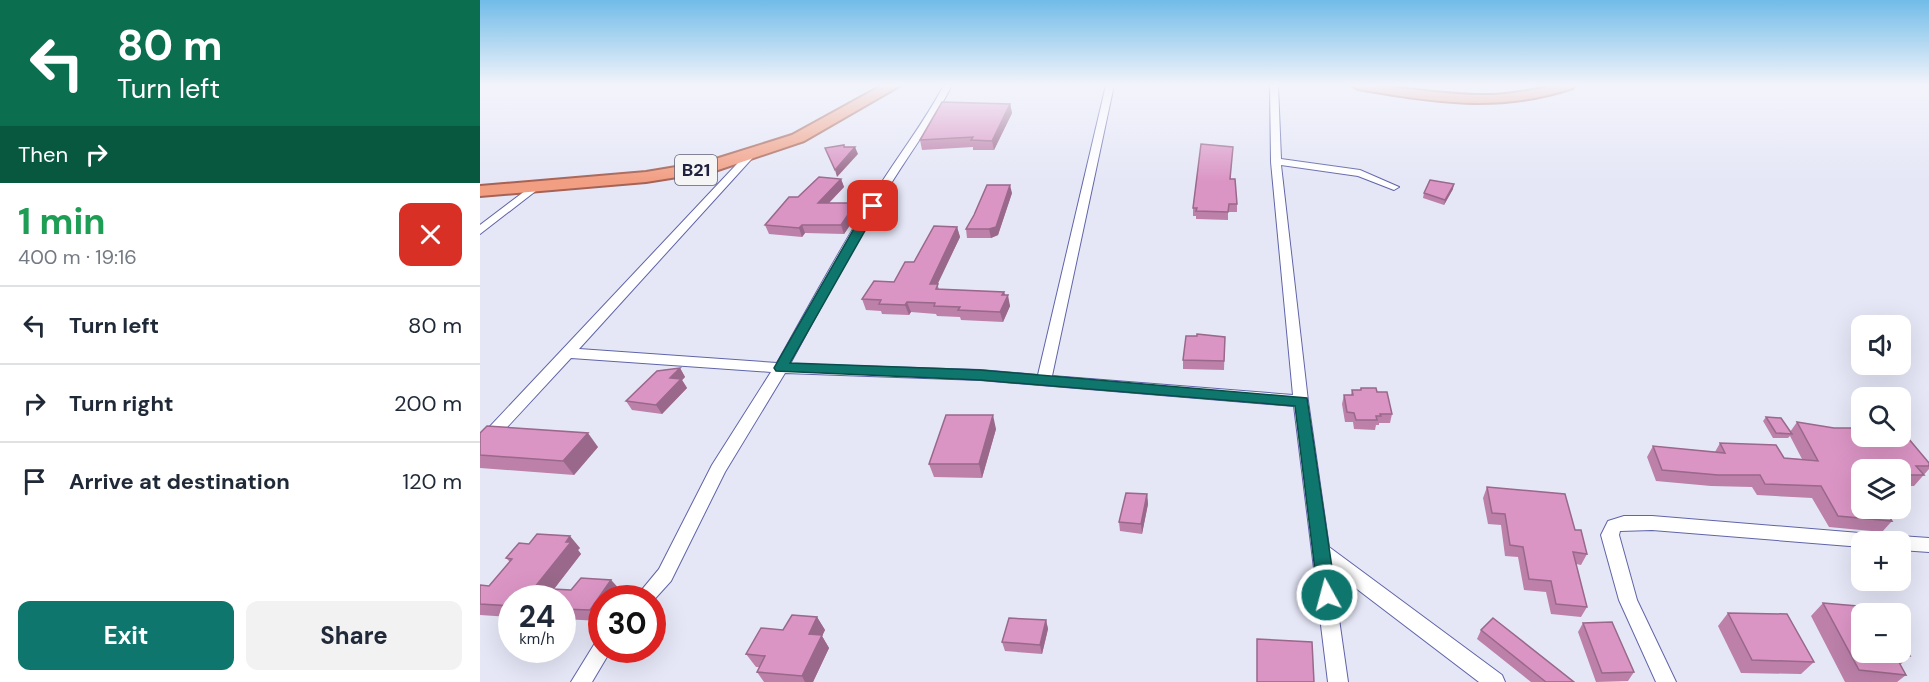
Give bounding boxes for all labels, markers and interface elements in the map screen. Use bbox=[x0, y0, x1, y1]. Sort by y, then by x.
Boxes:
text: 80 m bbox=[117, 18, 223, 73]
icon: left bbox=[18, 24, 96, 102]
text: Turn left bbox=[117, 71, 220, 106]
icon: right bbox=[80, 138, 113, 171]
text: Then bbox=[18, 140, 68, 169]
road number: B21 bbox=[675, 155, 717, 185]
pin bbox=[847, 180, 898, 231]
icon: arrive bbox=[856, 189, 889, 222]
text: 1 min bbox=[18, 198, 106, 245]
button: close bbox=[399, 203, 462, 266]
text: 400 m · 19:16 bbox=[18, 244, 137, 270]
icon: left bbox=[18, 309, 51, 342]
text: Turn left bbox=[69, 311, 159, 340]
text: 80 m bbox=[408, 311, 462, 340]
map controls bbox=[1851, 315, 1911, 663]
button: sound bbox=[1851, 315, 1911, 375]
icon: right bbox=[18, 387, 51, 420]
button: search bbox=[1851, 387, 1911, 447]
text: Turn right bbox=[69, 389, 174, 418]
text: 200 m bbox=[394, 389, 462, 418]
button: layers bbox=[1851, 459, 1911, 519]
icon: arrive bbox=[18, 465, 51, 498]
text: Arrive at destination bbox=[69, 467, 290, 496]
text: 120 m bbox=[402, 467, 462, 496]
button: + bbox=[1851, 531, 1911, 591]
position arrow bbox=[1295, 563, 1359, 627]
speed limit sign: 30 bbox=[588, 585, 666, 663]
text: 24 bbox=[519, 597, 555, 636]
button: Exit bbox=[18, 601, 234, 670]
button: Share bbox=[246, 601, 462, 670]
button: − bbox=[1851, 603, 1911, 663]
text: km/h bbox=[519, 629, 555, 649]

